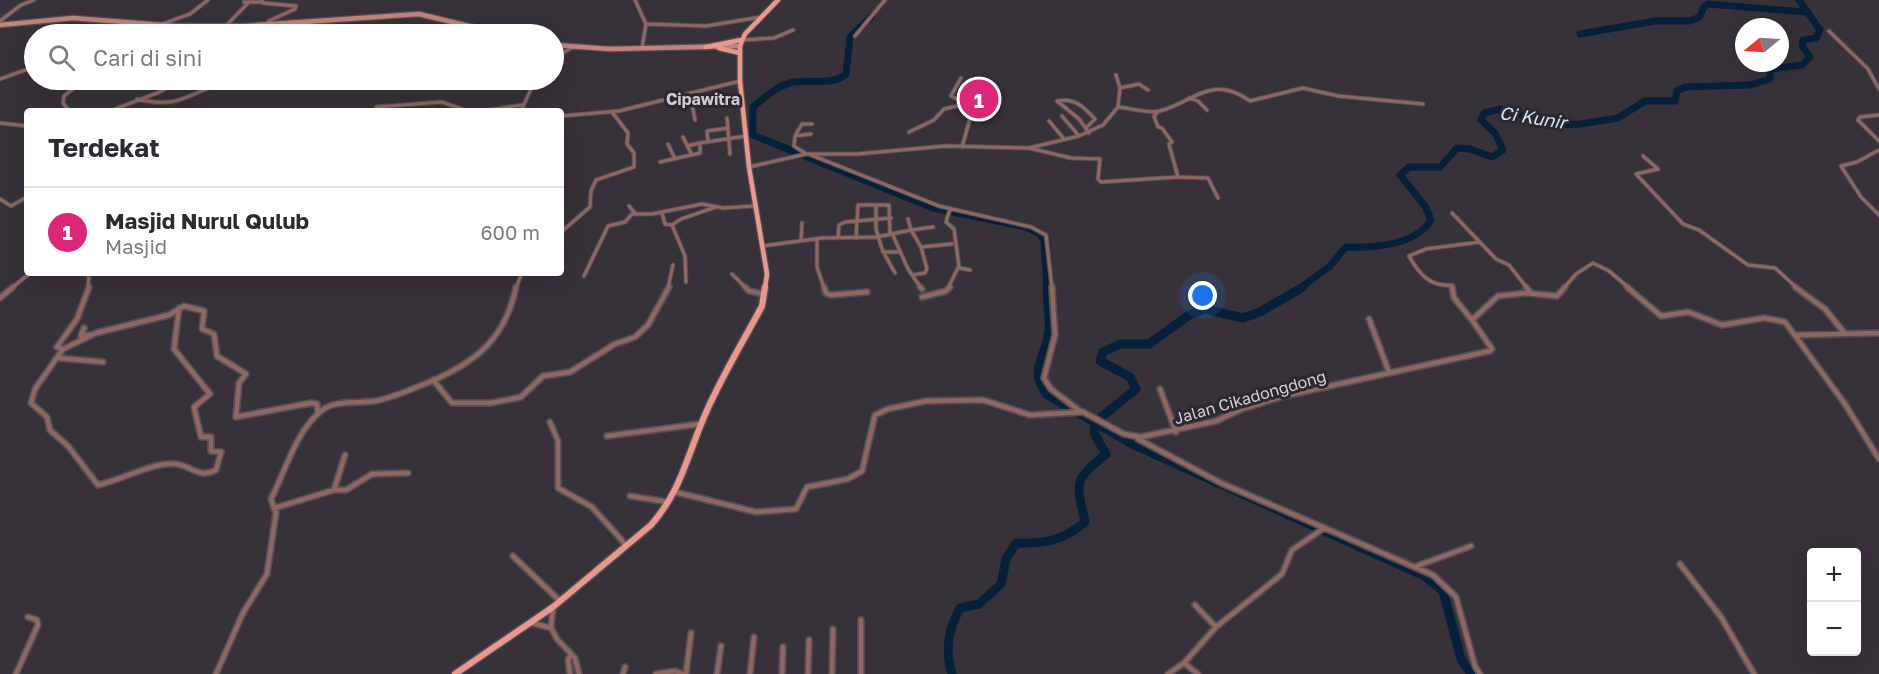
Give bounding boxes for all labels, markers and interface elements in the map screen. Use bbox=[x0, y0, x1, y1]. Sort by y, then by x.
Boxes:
north arrow bbox=[1735, 18, 1789, 72]
search box bbox=[24, 24, 564, 90]
icon: search bbox=[45, 41, 78, 74]
text: Cari di sini bbox=[93, 44, 202, 71]
pin: 1 bbox=[960, 76, 998, 122]
district label: Cipawitra bbox=[666, 89, 740, 109]
water label: Ci Kunir bbox=[1498, 101, 1571, 134]
text: Terdekat bbox=[48, 132, 160, 163]
text: Masjid Nurul Qulub bbox=[105, 207, 309, 234]
text: 1 bbox=[62, 220, 73, 244]
text: 600 m bbox=[480, 220, 540, 244]
text: Masjid bbox=[105, 234, 167, 258]
your location bbox=[1188, 281, 1217, 310]
street label: Jalan Cikadongdong bbox=[1172, 366, 1328, 428]
map controls bbox=[1807, 548, 1861, 656]
button: + bbox=[1807, 548, 1861, 602]
button: − bbox=[1807, 602, 1861, 656]

